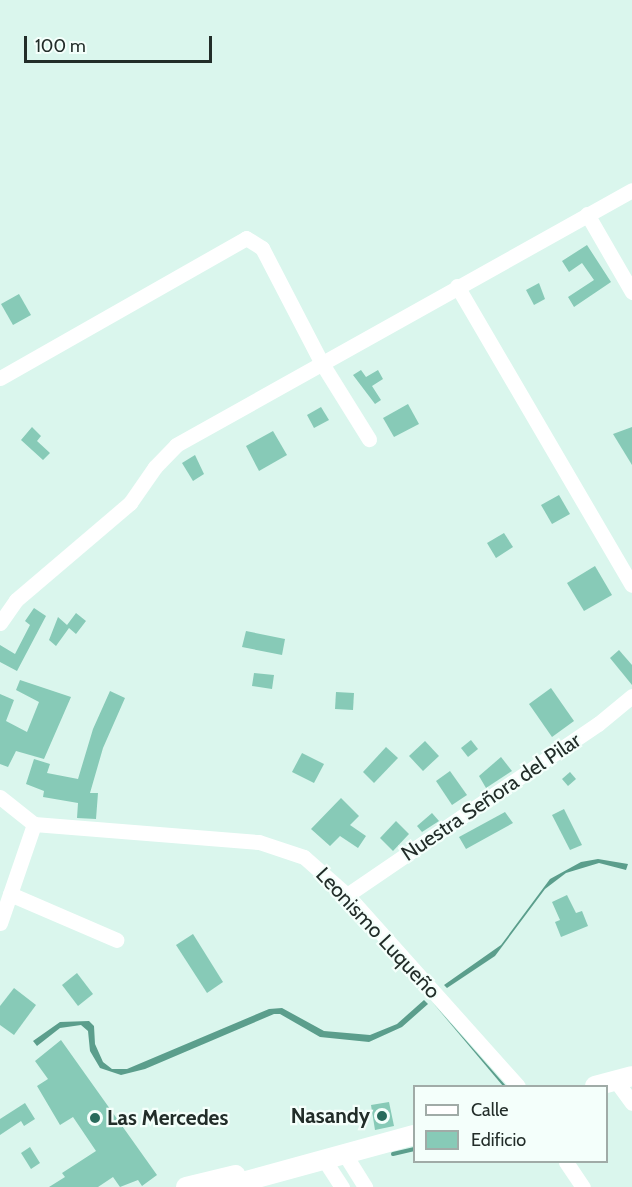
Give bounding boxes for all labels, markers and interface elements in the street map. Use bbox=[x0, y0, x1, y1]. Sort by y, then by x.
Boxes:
scale bar bbox=[27, 24, 214, 62]
text: 100 m bbox=[35, 35, 86, 57]
street label: Nuestra Señora del Pilar bbox=[396, 728, 586, 866]
street label: Leonismo Luqueño bbox=[311, 862, 445, 1004]
legend bbox=[413, 1085, 608, 1163]
text: Calle bbox=[471, 1099, 508, 1121]
place label: Nasandy bbox=[291, 1103, 370, 1129]
place label: Las Mercedes bbox=[107, 1105, 228, 1131]
marker: Nasandy bbox=[375, 1109, 389, 1123]
marker: Las Mercedes bbox=[88, 1111, 102, 1125]
text: Edificio bbox=[471, 1129, 526, 1151]

